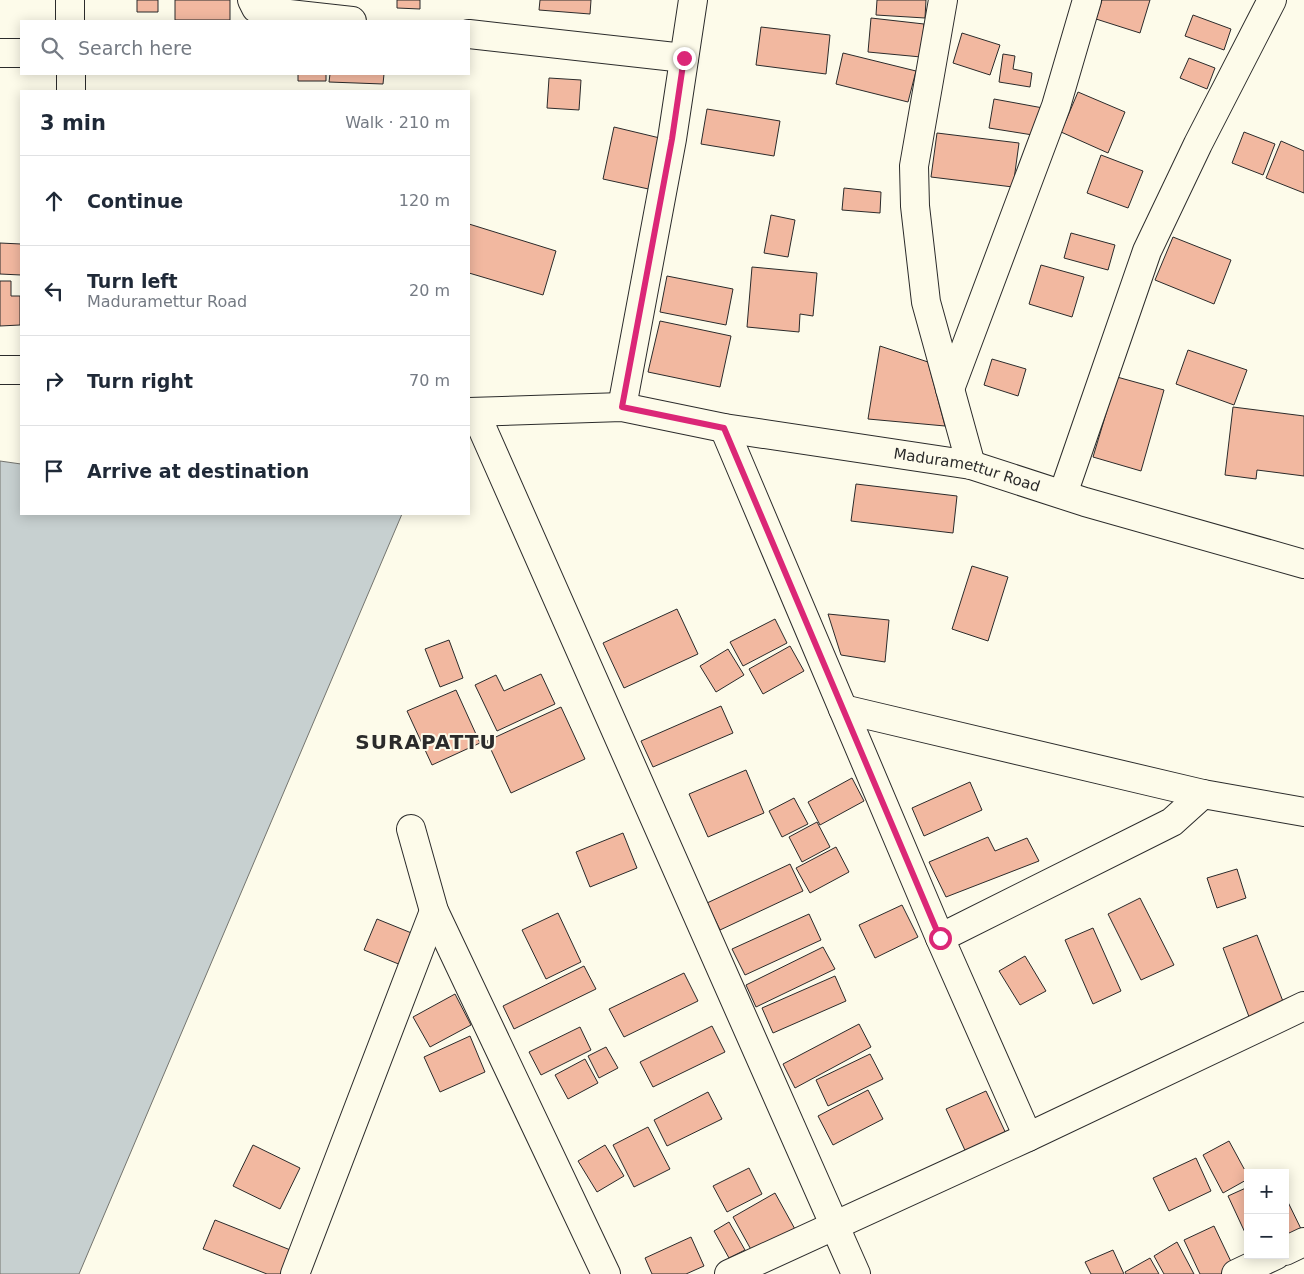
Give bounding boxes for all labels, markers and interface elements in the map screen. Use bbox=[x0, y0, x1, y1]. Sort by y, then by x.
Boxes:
search box bbox=[20, 20, 470, 75]
icon: search bbox=[38, 34, 66, 62]
text: Search here bbox=[78, 37, 192, 59]
route end bbox=[673, 47, 696, 70]
text: 3 min bbox=[40, 111, 106, 135]
text: Walk · 210 m bbox=[345, 113, 450, 132]
icon: ahead bbox=[40, 187, 68, 215]
text: Continue bbox=[87, 190, 183, 212]
text: 120 m bbox=[399, 191, 450, 210]
text: Turn left bbox=[87, 270, 178, 292]
icon: left bbox=[40, 277, 68, 305]
text: 20 m bbox=[409, 281, 450, 300]
text: Maduramettur Road bbox=[87, 292, 247, 311]
icon: right bbox=[40, 367, 68, 395]
text: Turn right bbox=[87, 370, 193, 392]
text: 70 m bbox=[409, 371, 450, 390]
street label: Maduramettur Road bbox=[892, 445, 1042, 496]
icon: arrive bbox=[40, 457, 68, 485]
text: Arrive at destination bbox=[87, 460, 309, 482]
district label: SURAPATTU bbox=[355, 730, 497, 754]
route start bbox=[929, 927, 952, 950]
map controls bbox=[1244, 1169, 1289, 1259]
button: + bbox=[1244, 1169, 1289, 1214]
button: − bbox=[1244, 1214, 1289, 1259]

